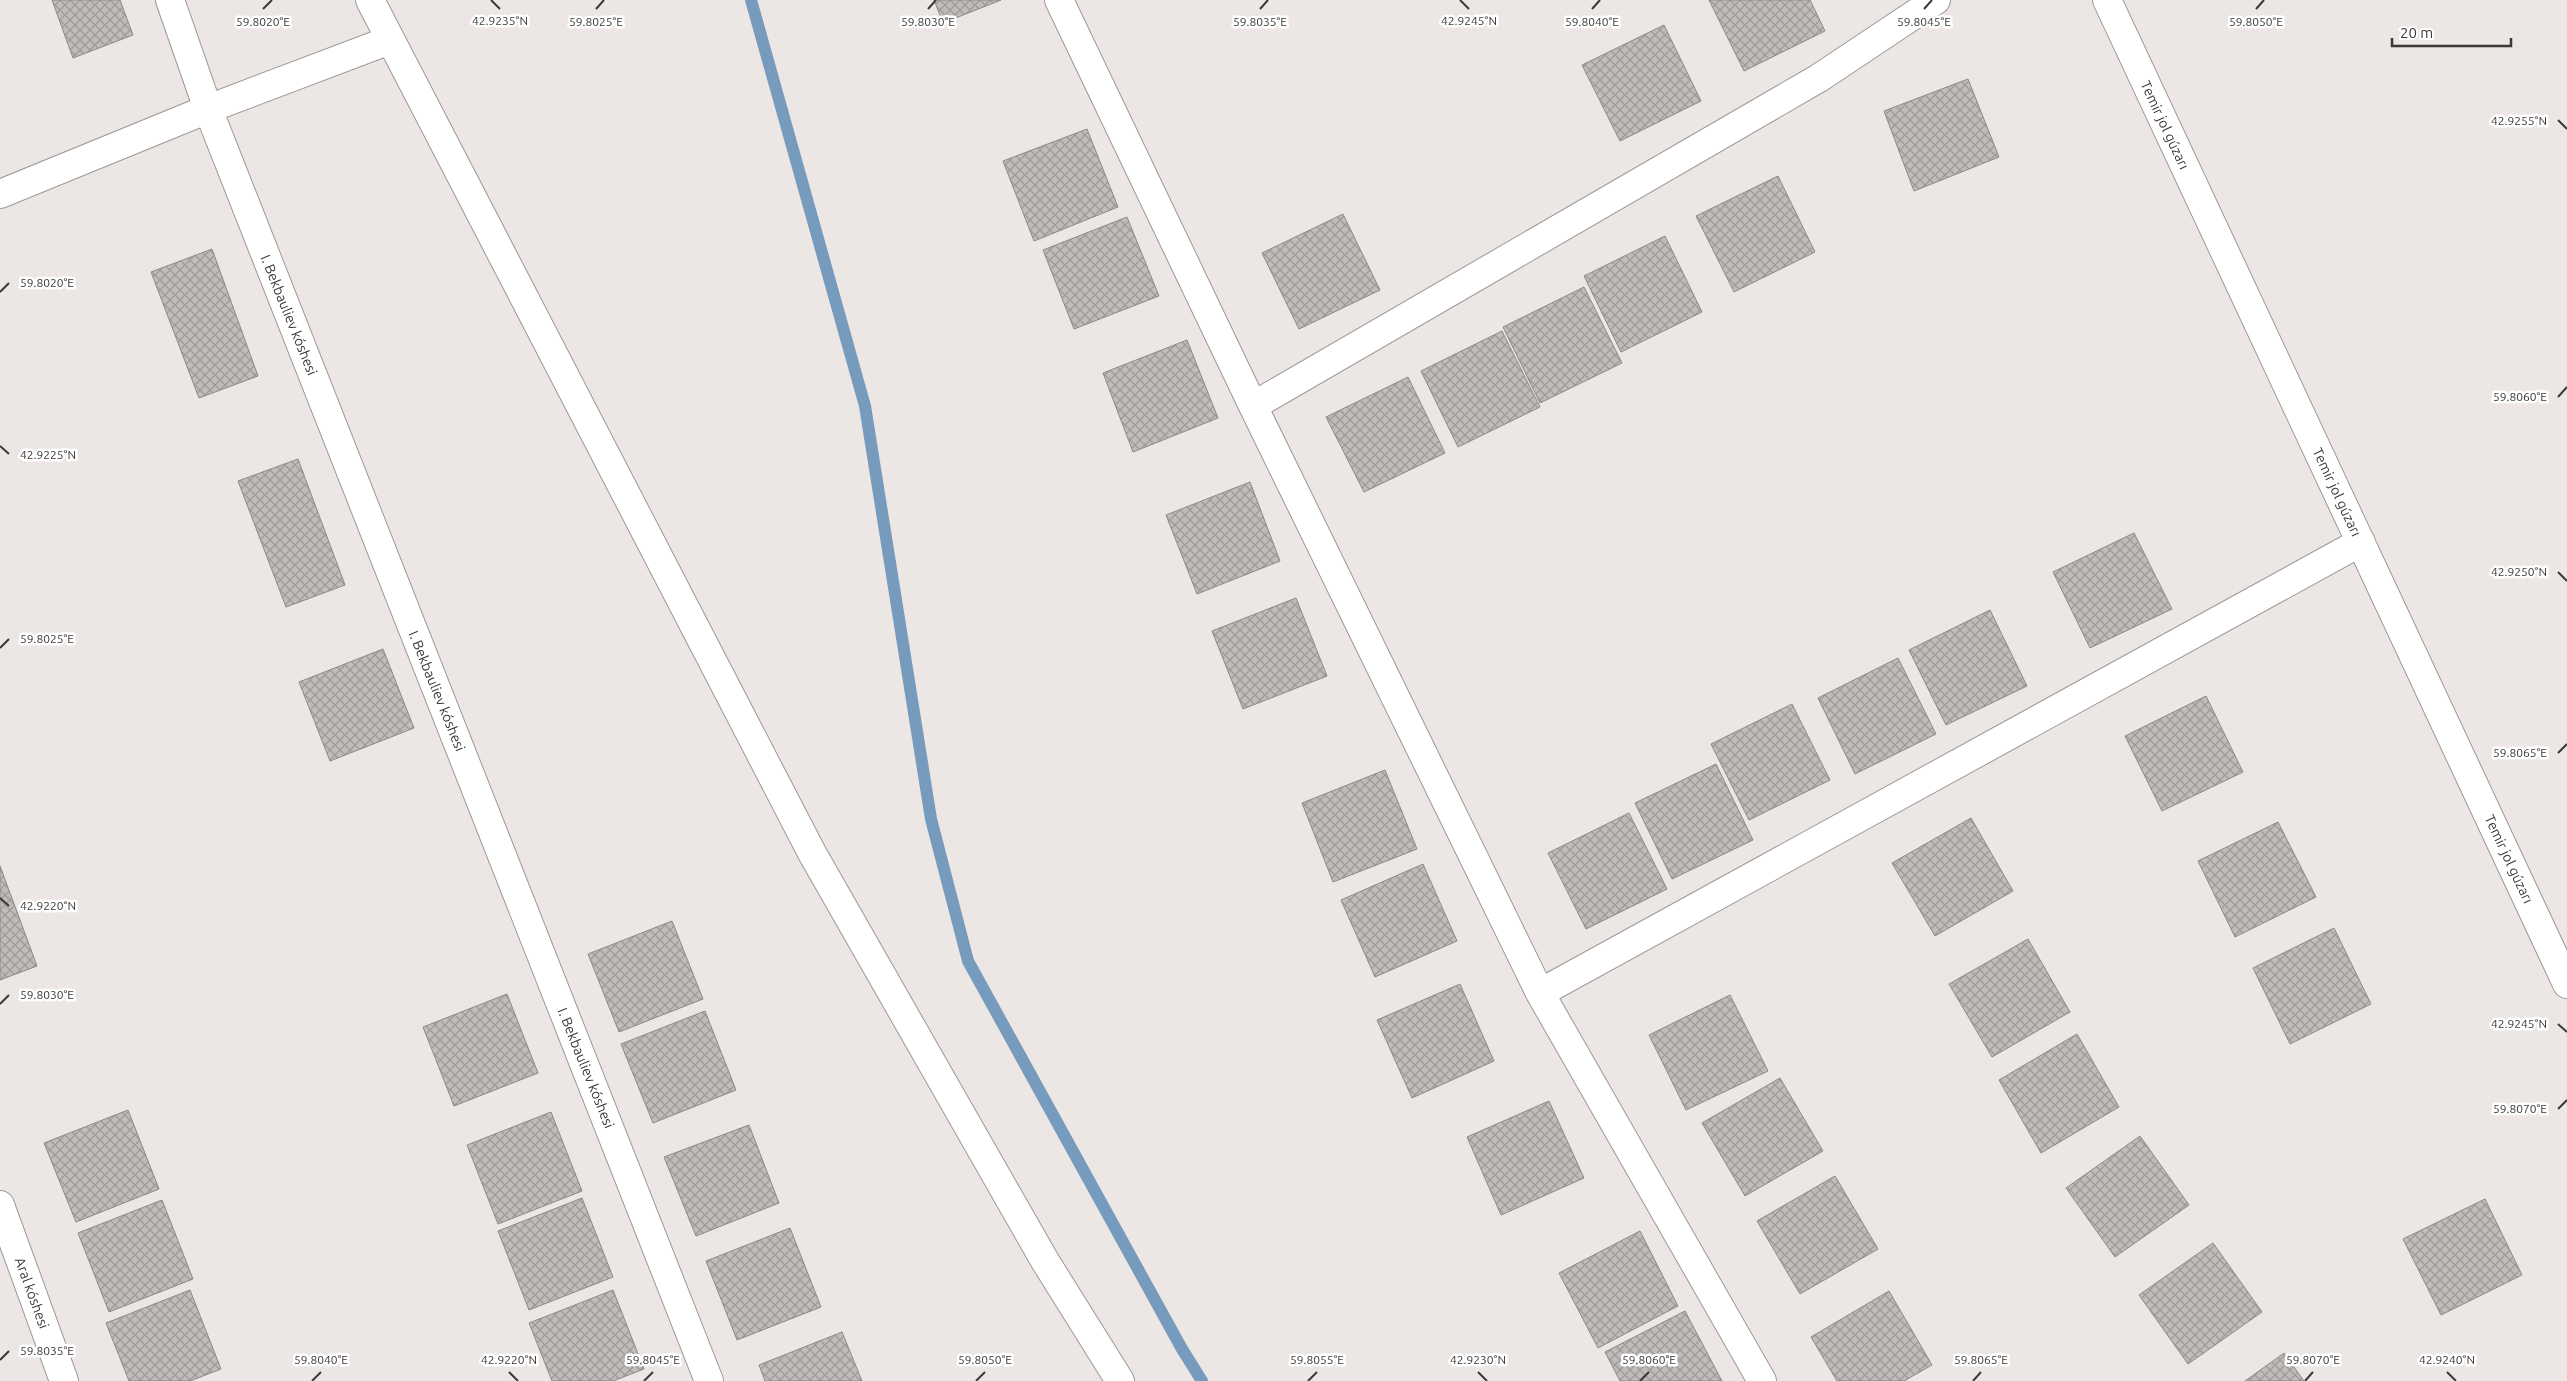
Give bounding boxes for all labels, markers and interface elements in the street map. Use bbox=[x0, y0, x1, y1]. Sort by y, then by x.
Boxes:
text: 42.9235°N bbox=[472, 14, 528, 27]
text: 42.9245°N bbox=[1441, 14, 1497, 27]
text: 59.8020°E bbox=[236, 15, 290, 28]
text: 59.8025°E bbox=[569, 15, 623, 28]
text: 59.8030°E bbox=[901, 15, 955, 28]
text: 59.8035°E bbox=[1233, 15, 1287, 28]
text: 59.8040°E bbox=[1565, 15, 1619, 28]
text: 59.8045°E bbox=[1897, 15, 1951, 28]
text: 59.8050°E bbox=[2229, 15, 2283, 28]
scale bar bbox=[2392, 15, 2511, 47]
text: 20 m bbox=[2400, 24, 2433, 41]
street label: Temir jol gúzarı bbox=[2138, 78, 2192, 172]
text: 42.9255°N bbox=[2491, 114, 2547, 127]
street label: I. Bekbauliev kóshesi bbox=[258, 252, 320, 378]
text: 59.8020°E bbox=[20, 276, 74, 289]
text: 59.8060°E bbox=[2493, 390, 2547, 403]
street label: Temir jol gúzarı bbox=[2310, 445, 2364, 539]
text: 42.9225°N bbox=[20, 448, 76, 461]
text: 42.9250°N bbox=[2491, 565, 2547, 578]
street label: I. Bekbauliev kóshesi bbox=[406, 628, 468, 754]
text: 59.8025°E bbox=[20, 632, 74, 645]
text: 59.8065°E bbox=[2493, 746, 2547, 759]
street label: Temir jol gúzarı bbox=[2482, 812, 2536, 906]
text: 42.9220°N bbox=[20, 899, 76, 912]
text: 59.8030°E bbox=[20, 988, 74, 1001]
street label: I. Bekbauliev kóshesi bbox=[555, 1005, 617, 1131]
text: 42.9245°N bbox=[2491, 1017, 2547, 1030]
text: 59.8070°E bbox=[2493, 1102, 2547, 1115]
street label: Aral kóshesi bbox=[12, 1255, 52, 1331]
text: 59.8035°E bbox=[20, 1344, 74, 1357]
text: 59.8040°E bbox=[294, 1353, 348, 1366]
text: 42.9220°N bbox=[481, 1353, 537, 1366]
text: 59.8045°E bbox=[626, 1353, 680, 1366]
text: 59.8050°E bbox=[958, 1353, 1012, 1366]
text: 59.8055°E bbox=[1290, 1353, 1344, 1366]
text: 42.9230°N bbox=[1450, 1353, 1506, 1366]
text: 59.8060°E bbox=[1622, 1353, 1676, 1366]
text: 59.8065°E bbox=[1954, 1353, 2008, 1366]
text: 59.8070°E bbox=[2286, 1353, 2340, 1366]
text: 42.9240°N bbox=[2419, 1353, 2475, 1366]

